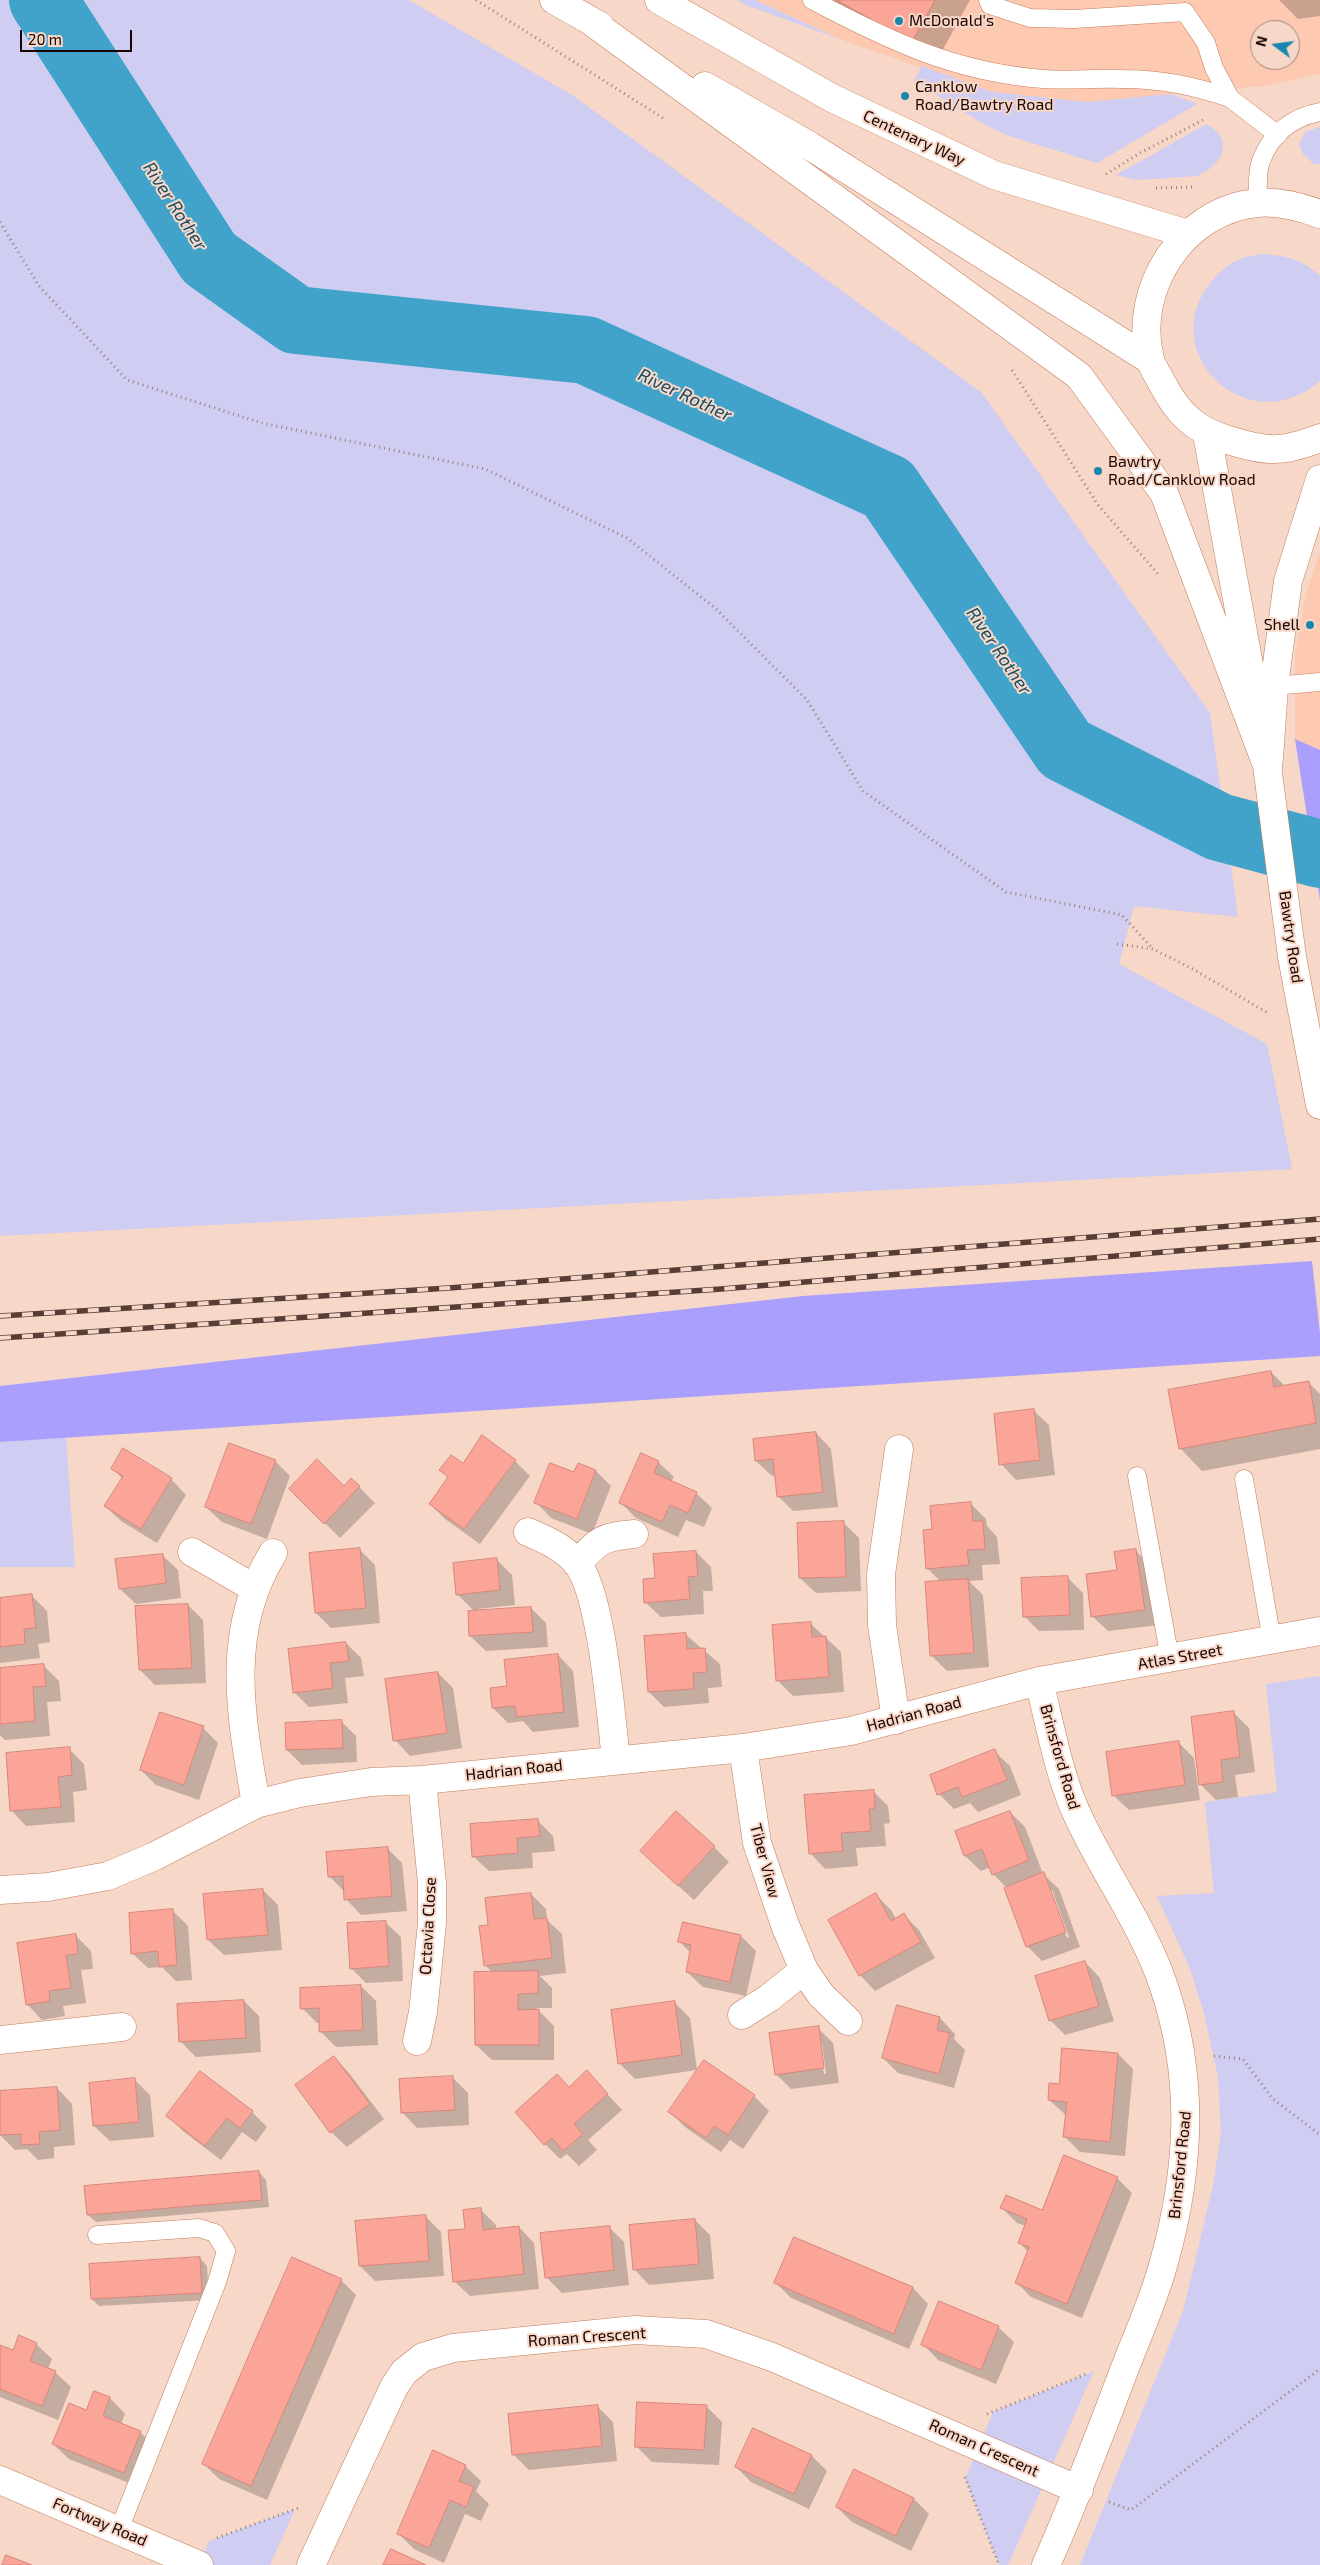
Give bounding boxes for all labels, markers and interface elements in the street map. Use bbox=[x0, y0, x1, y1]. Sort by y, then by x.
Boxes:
place label: McDonald's bbox=[909, 11, 994, 31]
marker: McDonald's bbox=[893, 15, 905, 27]
scale bar bbox=[22, 20, 135, 52]
north arrow bbox=[1250, 20, 1300, 70]
text: 20 m bbox=[28, 30, 62, 48]
text: N bbox=[1251, 34, 1271, 48]
place label: Canklow Road/Bawtry Road bbox=[915, 77, 1053, 115]
marker: Canklow Road/Bawtry Road bbox=[899, 90, 911, 102]
street label: Centenary Way bbox=[860, 106, 968, 170]
water label: River Rother bbox=[138, 158, 212, 254]
water label: River Rother bbox=[635, 364, 735, 426]
place label: Bawtry Road/Canklow Road bbox=[1108, 452, 1256, 490]
marker: Bawtry Road/Canklow Road bbox=[1092, 465, 1104, 477]
water label: River Rother bbox=[962, 603, 1036, 699]
place label: Shell bbox=[1264, 615, 1300, 635]
marker: Shell bbox=[1304, 619, 1316, 631]
street label: Bawtry Road bbox=[1275, 889, 1307, 985]
street label: Atlas Street bbox=[1136, 1640, 1224, 1674]
street label: Hadrian Road bbox=[864, 1692, 964, 1736]
street label: Brinsford Road bbox=[1036, 1702, 1084, 1812]
street label: Hadrian Road bbox=[465, 1755, 563, 1785]
street label: Tiber View bbox=[746, 1822, 784, 1900]
street label: Octavia Close bbox=[416, 1877, 440, 1975]
street label: Brinsford Road bbox=[1165, 2110, 1195, 2220]
street label: Roman Crescent bbox=[527, 2323, 647, 2351]
street label: Roman Crescent bbox=[926, 2415, 1042, 2481]
street label: Fortway Road bbox=[50, 2493, 150, 2551]

